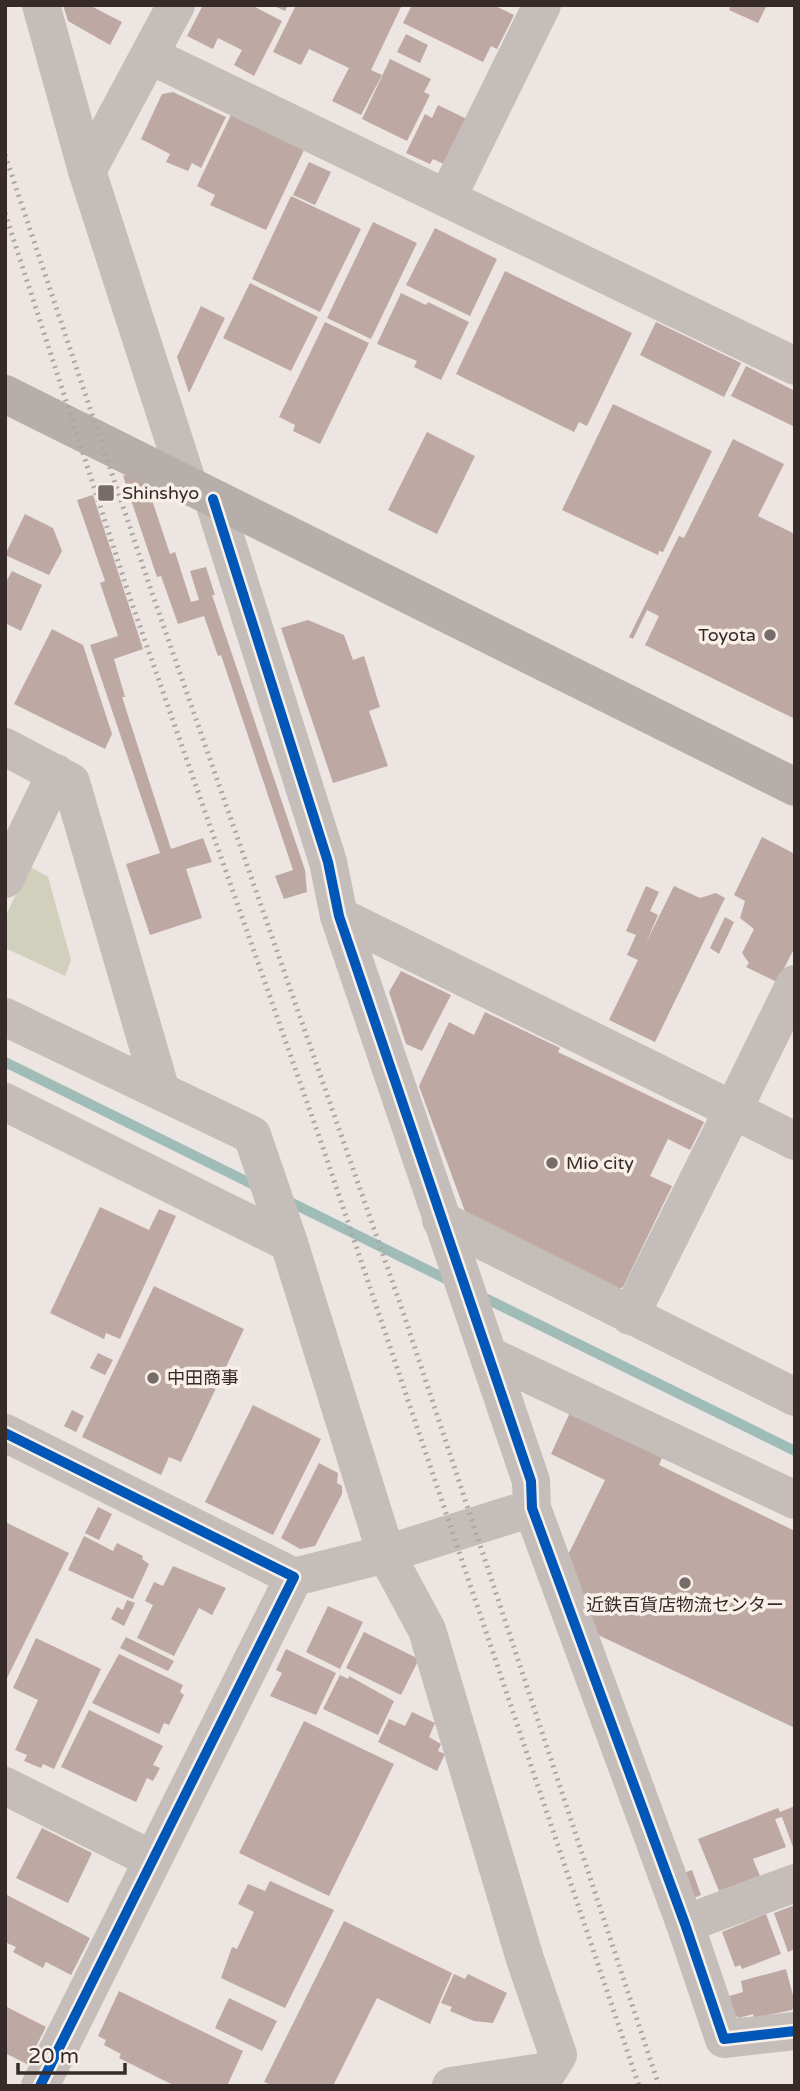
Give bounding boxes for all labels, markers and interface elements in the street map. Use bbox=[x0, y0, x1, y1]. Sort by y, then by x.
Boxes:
place label: Shinshyo bbox=[122, 482, 199, 504]
marker: Shinshyo bbox=[96, 483, 116, 503]
place label: Toyota bbox=[698, 624, 756, 646]
marker: Toyota bbox=[762, 627, 778, 643]
place label: Mio city bbox=[566, 1152, 634, 1174]
marker: Mio city bbox=[544, 1155, 560, 1171]
place label: 中田商事 bbox=[167, 1367, 239, 1389]
marker: 中田商事 bbox=[145, 1370, 161, 1386]
marker: 近鉄百貨店物流センター bbox=[677, 1575, 693, 1591]
place label: 近鉄百貨店物流センター bbox=[586, 1594, 784, 1616]
scale bar bbox=[18, 2032, 124, 2076]
text: 20 m bbox=[28, 2044, 79, 2069]

